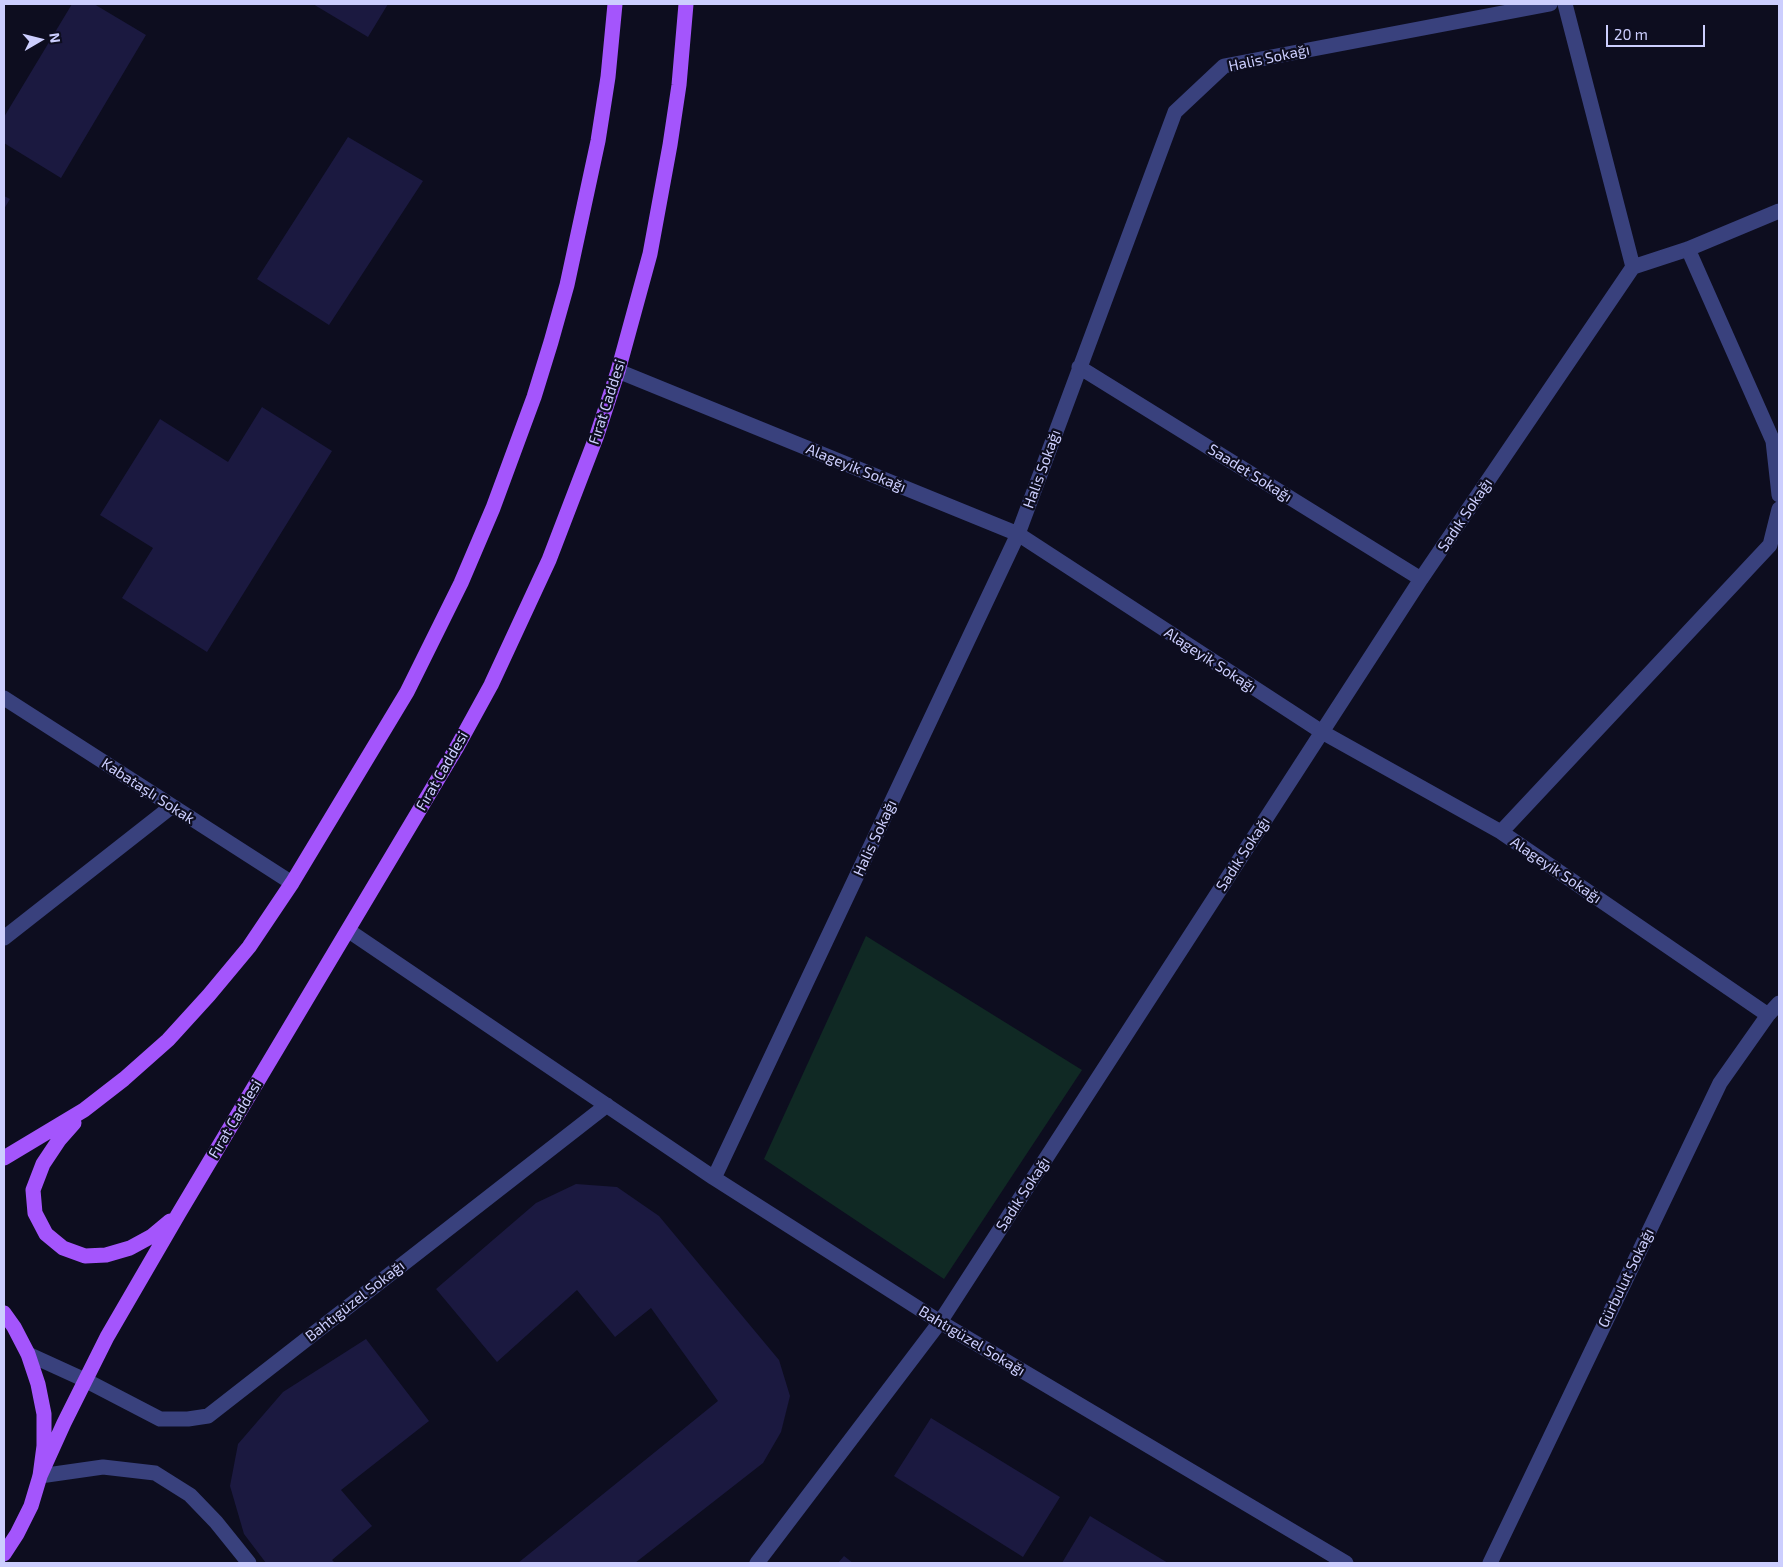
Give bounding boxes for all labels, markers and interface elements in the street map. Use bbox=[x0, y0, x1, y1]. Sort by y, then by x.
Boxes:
north arrow bbox=[15, 15, 65, 65]
scale bar bbox=[1608, 15, 1707, 47]
text: 20 m bbox=[1614, 25, 1648, 43]
text: N bbox=[46, 32, 64, 44]
street label: Halis Sokağı bbox=[1227, 41, 1311, 75]
street label: Fırat Caddesi bbox=[585, 357, 629, 447]
street label: Halis Sokağı bbox=[1019, 427, 1065, 511]
street label: Alageyik Sokağı bbox=[804, 440, 908, 496]
street label: Saadet Sokağı bbox=[1205, 440, 1295, 506]
street label: Sadık Sokağı bbox=[1434, 475, 1496, 555]
street label: Alageyik Sokağı bbox=[1161, 624, 1259, 696]
street label: Fırat Caddesi bbox=[412, 728, 472, 814]
street label: Kabataşlı Sokak bbox=[98, 754, 198, 828]
street label: Halis Sokağı bbox=[849, 797, 901, 879]
street label: Sadık Sokağı bbox=[1212, 814, 1274, 894]
street label: Alageyik Sokağı bbox=[1507, 833, 1605, 907]
street label: Fırat Caddesi bbox=[205, 1077, 265, 1161]
street label: Sadık Sokağı bbox=[992, 1154, 1054, 1234]
street label: Gürbulut Sokağı bbox=[1594, 1225, 1658, 1331]
street label: Bahtıgüzel Sokağı bbox=[302, 1257, 408, 1345]
street label: Bahtıgüzel Sokağı bbox=[915, 1302, 1029, 1380]

